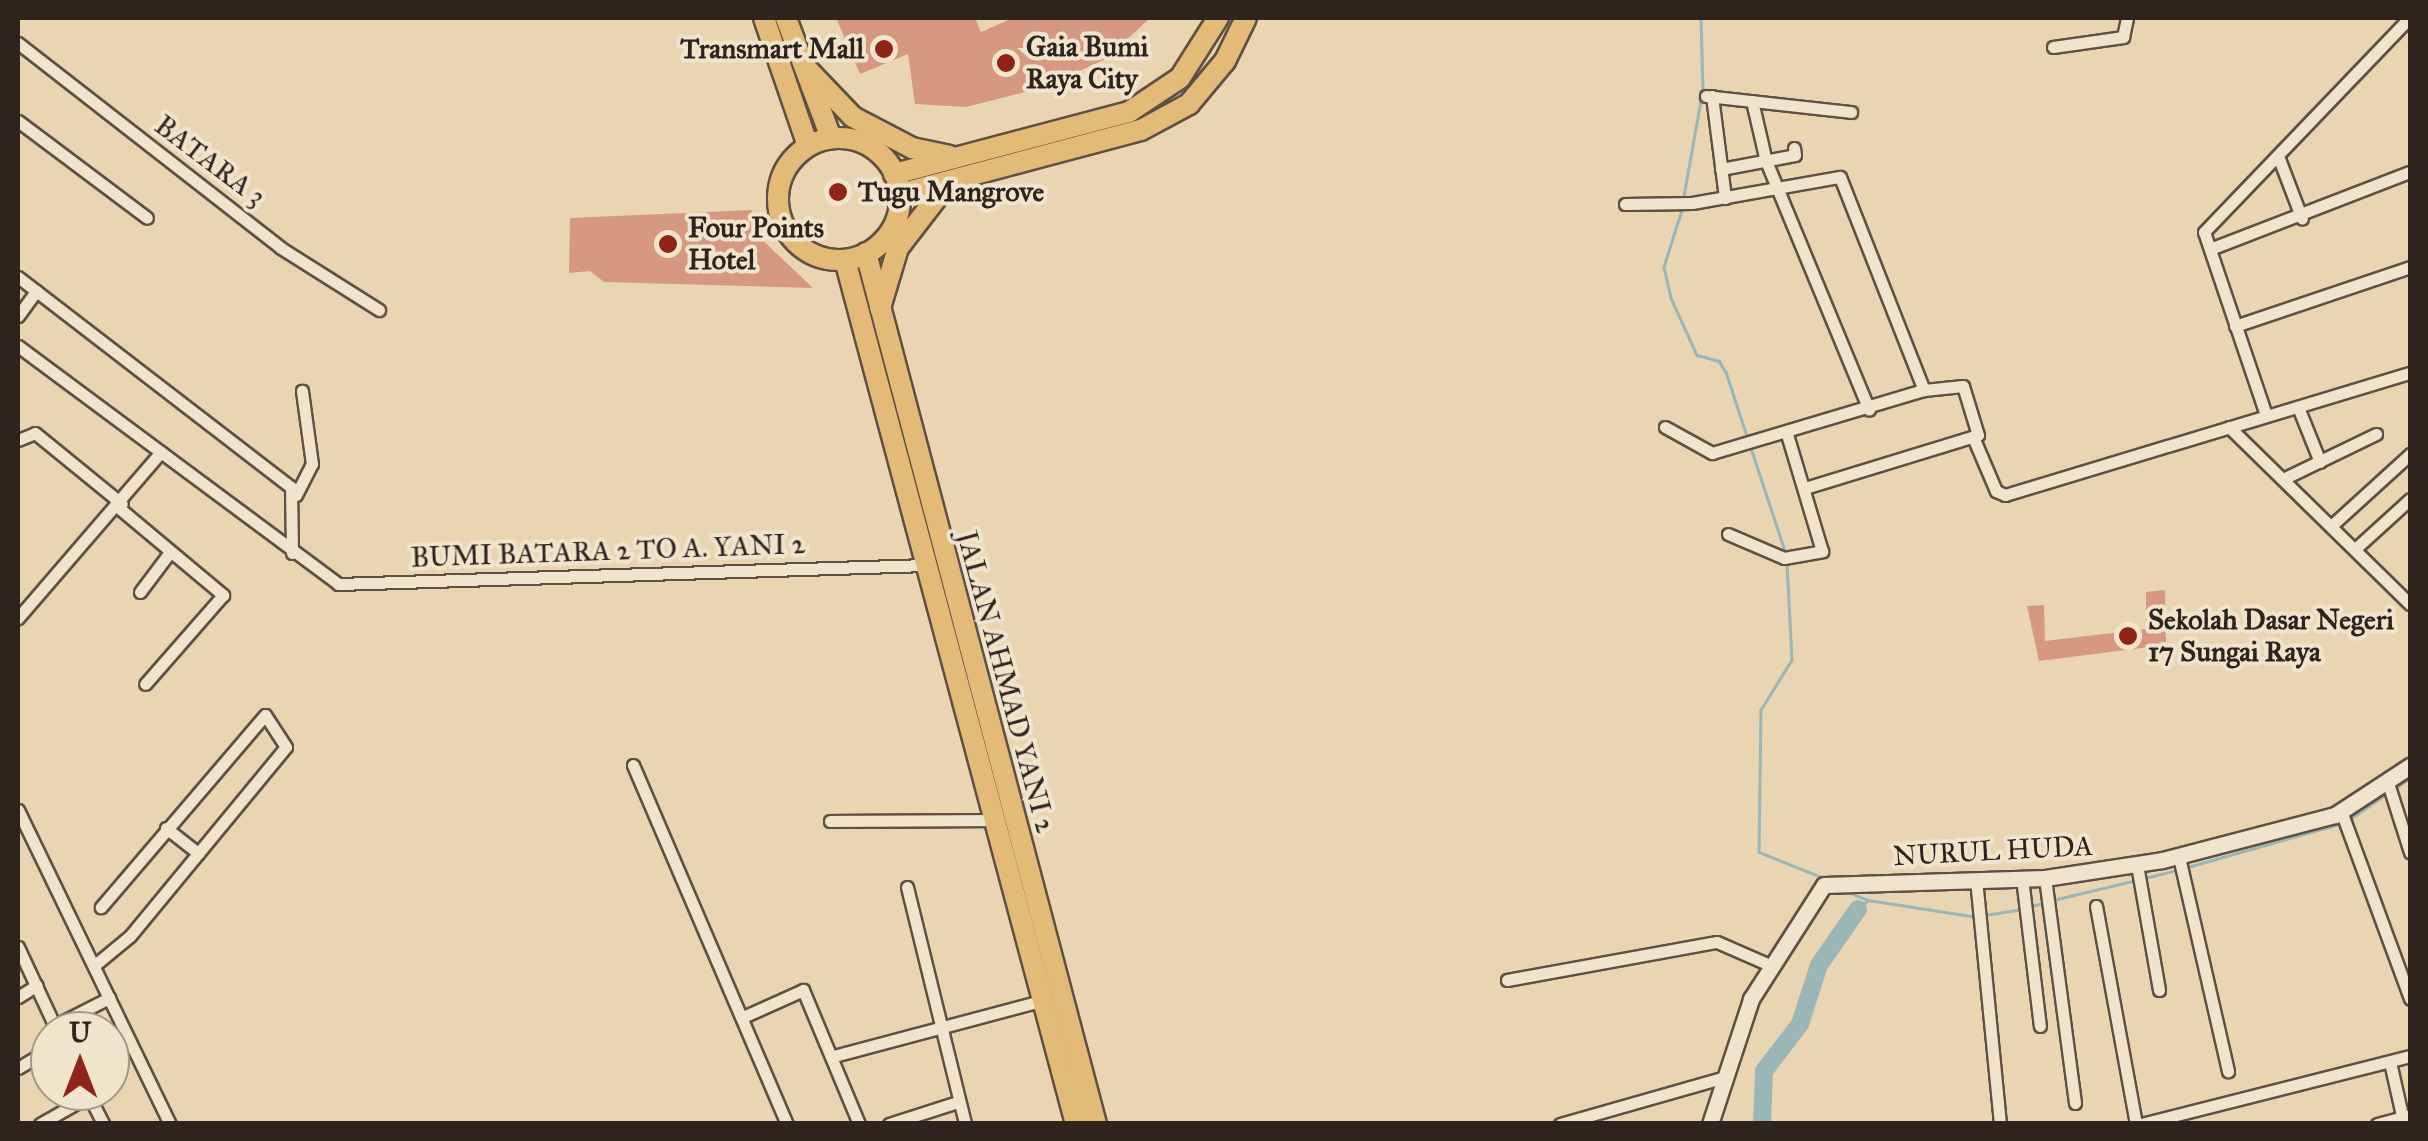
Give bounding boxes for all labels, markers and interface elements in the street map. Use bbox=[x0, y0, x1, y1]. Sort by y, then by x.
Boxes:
place label: Gaia Bumi Raya City bbox=[1026, 30, 1148, 96]
place label: Transmart Mall bbox=[680, 32, 864, 66]
marker: Transmart Mall bbox=[873, 38, 895, 60]
marker: Gaia Bumi Raya City bbox=[995, 52, 1017, 74]
street label: BATARA 3 bbox=[148, 108, 272, 214]
place label: Tugu Mangrove bbox=[858, 175, 1044, 209]
marker: Tugu Mangrove bbox=[827, 181, 849, 203]
place label: Four Points Hotel bbox=[688, 211, 824, 277]
marker: Four Points Hotel bbox=[657, 233, 679, 255]
street label: BUMI BATARA 2 TO A. YANI 2 bbox=[410, 527, 806, 575]
street label: JALAN AHMAD YANI 2 bbox=[950, 528, 1062, 836]
place label: Sekolah Dasar Negeri 17 Sungai Raya bbox=[2148, 603, 2394, 669]
marker: Sekolah Dasar Negeri 17 Sungai Raya bbox=[2117, 625, 2139, 647]
street label: NURUL HUDA bbox=[1892, 829, 2094, 873]
north arrow bbox=[30, 1011, 130, 1111]
text: U bbox=[69, 1015, 91, 1050]

